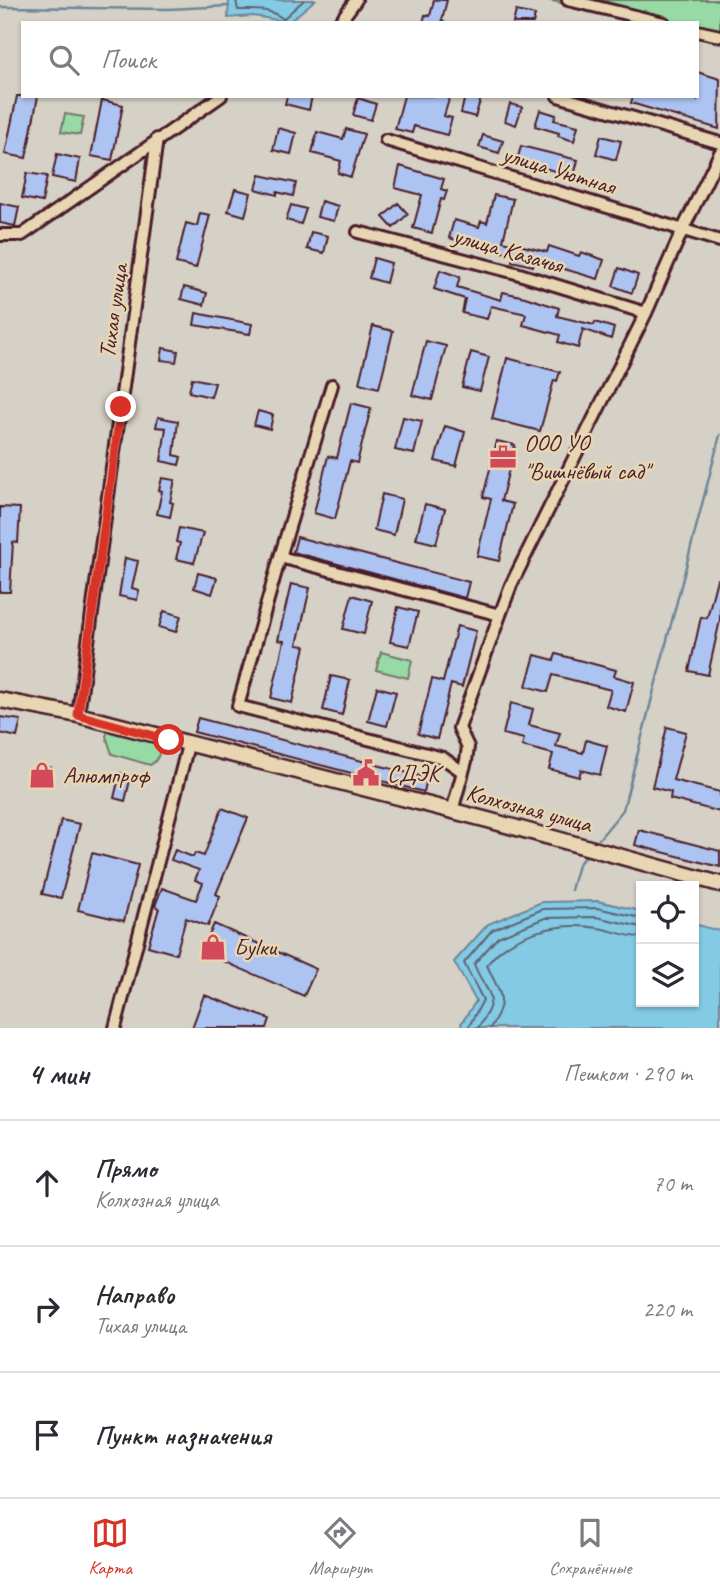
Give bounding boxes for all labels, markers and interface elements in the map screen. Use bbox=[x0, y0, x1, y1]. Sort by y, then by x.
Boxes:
search box bbox=[21, 21, 699, 98]
icon: search bbox=[45, 41, 83, 79]
text: Поиск bbox=[101, 43, 156, 76]
street label: улица Уютная bbox=[497, 138, 621, 202]
street label: улица Казачья bbox=[448, 220, 568, 280]
street label: Тихая улица bbox=[92, 260, 135, 360]
route end bbox=[105, 391, 136, 422]
place label: ООО УО "Вишнёвый сад" bbox=[524, 428, 654, 486]
office icon: ООО УО "Вишнёвый сад" bbox=[488, 442, 518, 472]
route start bbox=[153, 724, 184, 755]
public building icon: СДЭК bbox=[351, 758, 381, 788]
place label: СДЭК bbox=[387, 758, 445, 788]
shop icon: Алюмпроф bbox=[27, 760, 57, 790]
place label: Алюмпроф bbox=[63, 760, 151, 790]
street label: Колхозная улица bbox=[463, 777, 597, 840]
map controls bbox=[636, 881, 699, 1007]
button: locate bbox=[636, 881, 699, 944]
shop icon: Буlки bbox=[198, 932, 228, 962]
place label: Буlки bbox=[234, 932, 278, 962]
button: layers bbox=[636, 944, 699, 1007]
text: 4 мин bbox=[28, 1055, 89, 1093]
text: Пешком · 290 m bbox=[564, 1059, 692, 1088]
text: Прямо bbox=[95, 1152, 157, 1185]
icon: ahead bbox=[28, 1164, 66, 1202]
text: 70 m bbox=[653, 1169, 692, 1198]
text: Колхозная улица bbox=[95, 1185, 219, 1214]
text: Направо bbox=[95, 1278, 174, 1311]
icon: right bbox=[28, 1290, 66, 1328]
text: 220 m bbox=[643, 1295, 692, 1324]
text: Тихая улица bbox=[95, 1311, 186, 1340]
icon: arrive bbox=[28, 1416, 66, 1454]
text: Пункт назначения bbox=[95, 1419, 271, 1452]
tab: Карта bbox=[89, 1514, 132, 1580]
tab: Маршрут bbox=[309, 1514, 372, 1580]
tab: Сохранённые bbox=[549, 1514, 631, 1580]

